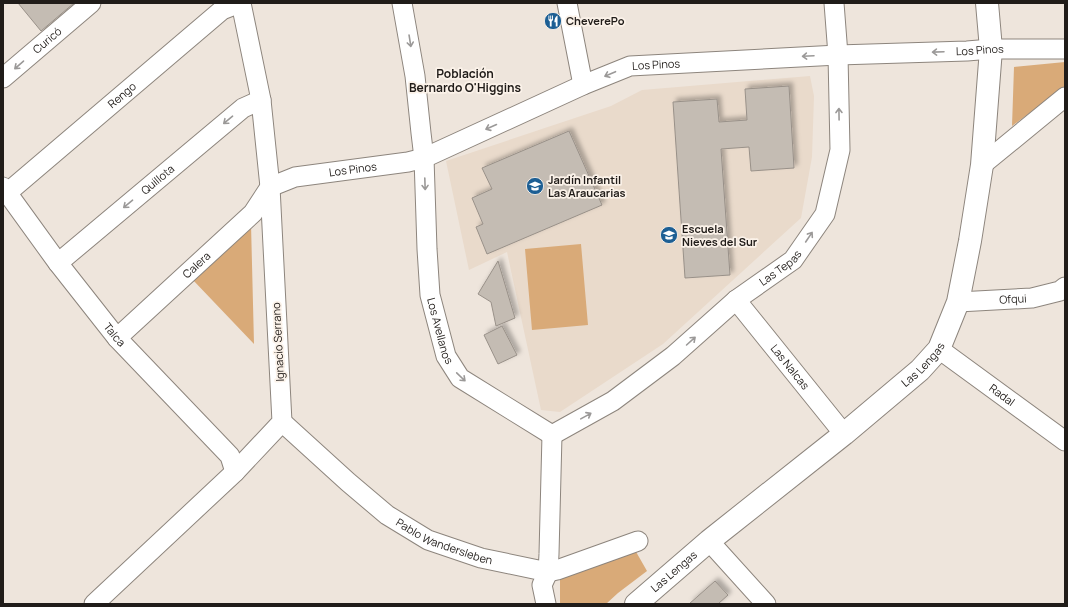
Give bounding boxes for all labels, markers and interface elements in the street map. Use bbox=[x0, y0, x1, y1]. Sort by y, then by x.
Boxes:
restaurant icon: CheverePo bbox=[543, 11, 563, 31]
place label: CheverePo bbox=[566, 13, 625, 28]
street label: Curicó bbox=[29, 23, 65, 57]
one-way arrow bbox=[406, 34, 414, 47]
street label: Los Pinos bbox=[956, 41, 1004, 58]
one-way arrow bbox=[932, 48, 945, 56]
one-way arrow bbox=[802, 53, 815, 60]
street label: Los Pinos bbox=[632, 55, 681, 73]
one-way arrow bbox=[13, 60, 24, 69]
district label: Población Bernardo O'Higgins bbox=[409, 65, 522, 96]
one-way arrow bbox=[604, 71, 616, 79]
street label: Rengo bbox=[104, 78, 139, 111]
one-way arrow bbox=[835, 108, 843, 121]
one-way arrow bbox=[222, 115, 233, 124]
one-way arrow bbox=[485, 124, 497, 131]
street label: Los Pinos bbox=[328, 158, 378, 179]
street label: Quillota bbox=[137, 161, 177, 197]
place label: Jardín Infantil Las Araucarias bbox=[548, 172, 626, 200]
school or university icon: Jardín Infantil Las Araucarias bbox=[525, 176, 545, 196]
one-way arrow bbox=[421, 177, 428, 190]
one-way arrow bbox=[123, 199, 134, 208]
place label: Escuela Nieves del Sur bbox=[682, 221, 758, 249]
school or university icon: Escuela Nieves del Sur bbox=[659, 225, 679, 245]
one-way arrow bbox=[805, 232, 813, 243]
street label: Las Tepas bbox=[756, 247, 805, 289]
street label: Calera bbox=[179, 248, 213, 281]
street label: Ofqui bbox=[999, 290, 1027, 307]
street label: Los Avellanos bbox=[424, 296, 457, 367]
street label: Ignacio Serrano bbox=[268, 302, 287, 382]
street label: Talca bbox=[101, 319, 129, 349]
one-way arrow bbox=[686, 336, 696, 345]
street label: Las Lengas bbox=[898, 340, 948, 390]
street label: Las Nalcas bbox=[768, 341, 813, 393]
one-way arrow bbox=[456, 372, 466, 382]
street label: Radal bbox=[986, 380, 1018, 409]
one-way arrow bbox=[580, 412, 592, 420]
street label: Pablo Wandersleben bbox=[394, 514, 494, 567]
street label: Las Lengas bbox=[647, 547, 700, 595]

